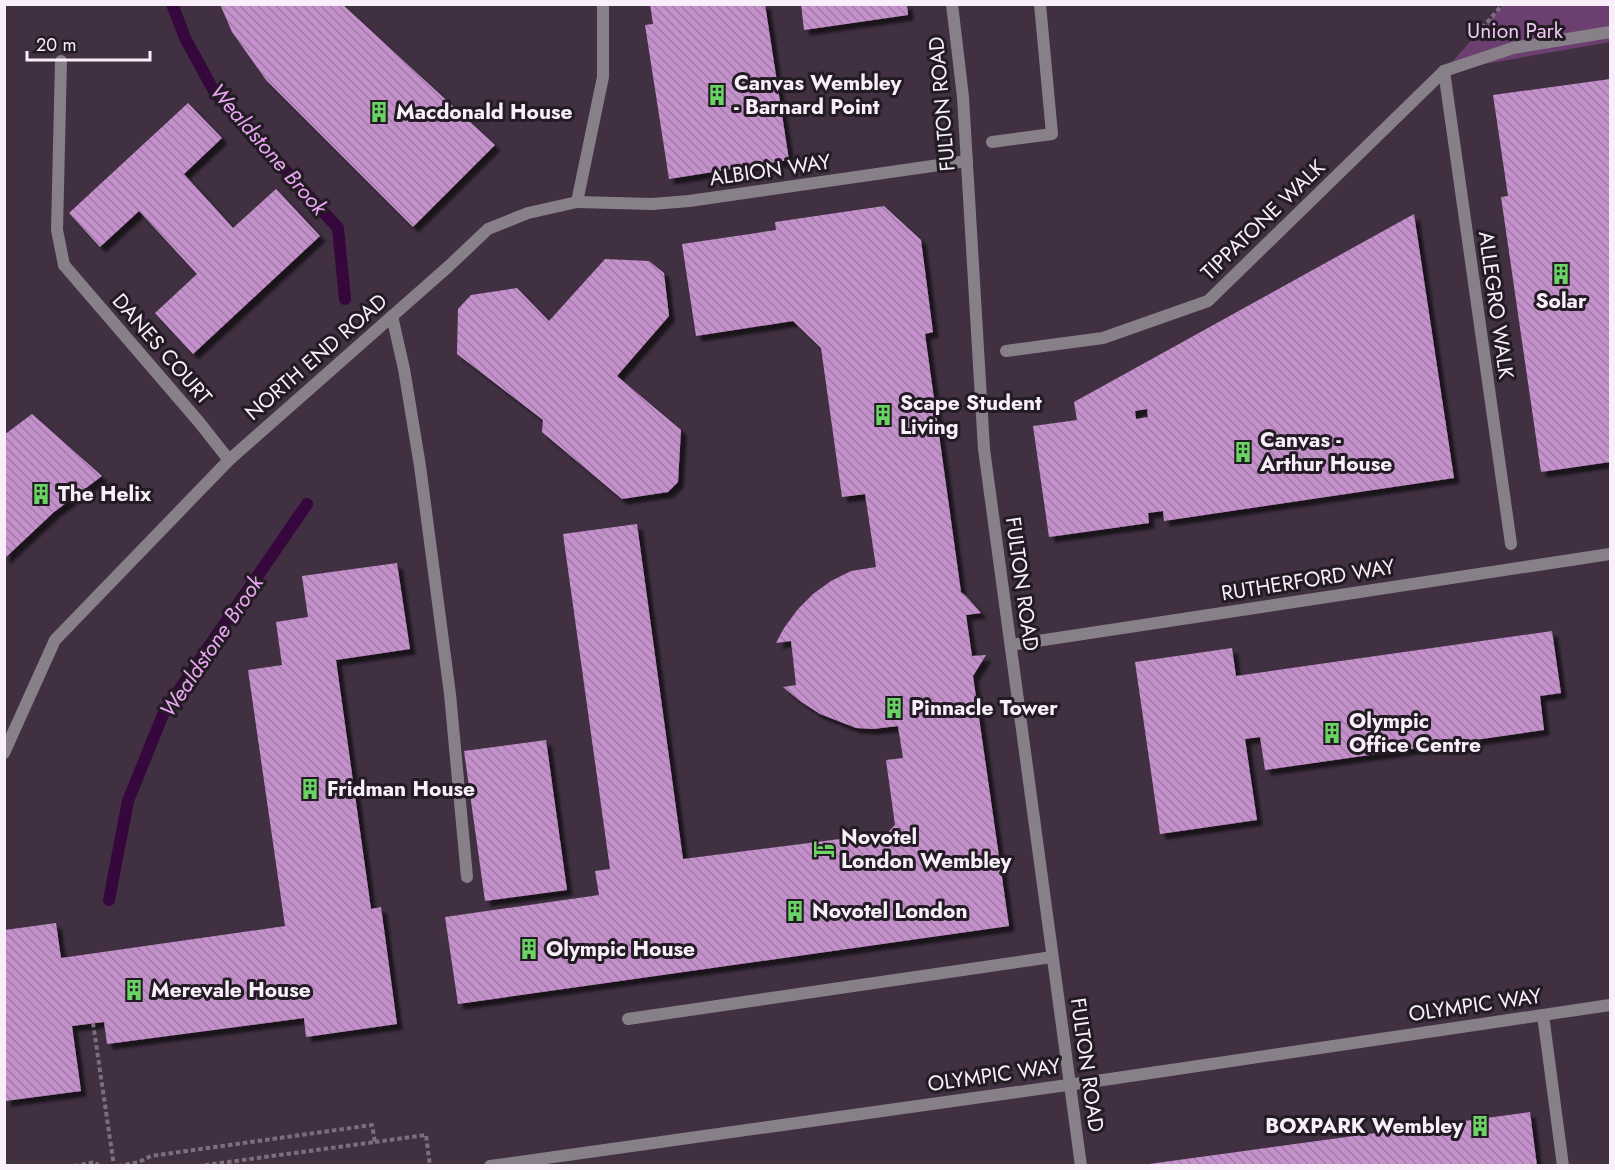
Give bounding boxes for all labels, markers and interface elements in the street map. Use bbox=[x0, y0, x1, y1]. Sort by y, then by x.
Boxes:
park label: Union Park bbox=[1467, 16, 1564, 46]
scale bar bbox=[27, 24, 150, 62]
text: 20 m bbox=[36, 32, 76, 58]
street label: FULTON ROAD bbox=[921, 35, 963, 173]
place label: Canvas Wembley - Barnard Point bbox=[734, 68, 903, 122]
water label: Wealdstone Brook bbox=[203, 76, 336, 223]
building icon: Canvas Wembley - Barnard Point bbox=[705, 83, 729, 107]
place label: Macdonald House bbox=[396, 97, 573, 127]
building icon: Macdonald House bbox=[367, 100, 391, 124]
street label: ALBION WAY bbox=[707, 147, 833, 193]
street label: TIPPATONE WALK bbox=[1194, 153, 1332, 287]
street label: ALLEGRO WALK bbox=[1471, 229, 1521, 381]
building icon: Solar bbox=[1549, 262, 1573, 286]
place label: Solar bbox=[1535, 286, 1587, 316]
street label: DANES COURT bbox=[105, 287, 219, 411]
street label: NORTH END ROAD bbox=[238, 287, 394, 427]
place label: Scape Student Living bbox=[900, 388, 1042, 442]
building icon: Scape Student Living bbox=[871, 403, 895, 427]
place label: Canvas - Arthur House bbox=[1259, 425, 1392, 479]
building icon: Canvas - Arthur House bbox=[1231, 440, 1255, 464]
place label: The Helix bbox=[58, 479, 152, 509]
building icon: The Helix bbox=[29, 482, 53, 506]
street label: FULTON ROAD bbox=[998, 515, 1046, 653]
street label: RUTHERFORD WAY bbox=[1219, 551, 1397, 609]
water label: Wealdstone Brook bbox=[151, 567, 271, 724]
place label: Pinnacle Tower bbox=[911, 693, 1058, 723]
building icon: Pinnacle Tower bbox=[882, 696, 906, 720]
place label: Olympic Office Centre bbox=[1349, 706, 1481, 760]
building icon: Olympic Office Centre bbox=[1320, 721, 1344, 745]
place label: Fridman House bbox=[327, 774, 475, 804]
building icon: Fridman House bbox=[298, 777, 322, 801]
place label: Novotel London Wembley bbox=[841, 822, 1013, 876]
hotel icon: Novotel London Wembley bbox=[812, 837, 836, 861]
place label: Novotel London bbox=[812, 896, 968, 926]
building icon: Novotel London bbox=[783, 899, 807, 923]
place label: Olympic House bbox=[546, 934, 695, 964]
building icon: Olympic House bbox=[517, 937, 541, 961]
place label: Merevale House bbox=[151, 975, 311, 1005]
building icon: Merevale House bbox=[122, 978, 146, 1002]
street label: OLYMPIC WAY bbox=[1407, 981, 1543, 1029]
street label: FULTON ROAD bbox=[1063, 996, 1111, 1134]
street label: OLYMPIC WAY bbox=[926, 1051, 1062, 1099]
place label: BOXPARK Wembley bbox=[1265, 1111, 1464, 1141]
building icon: BOXPARK Wembley bbox=[1468, 1114, 1492, 1138]

